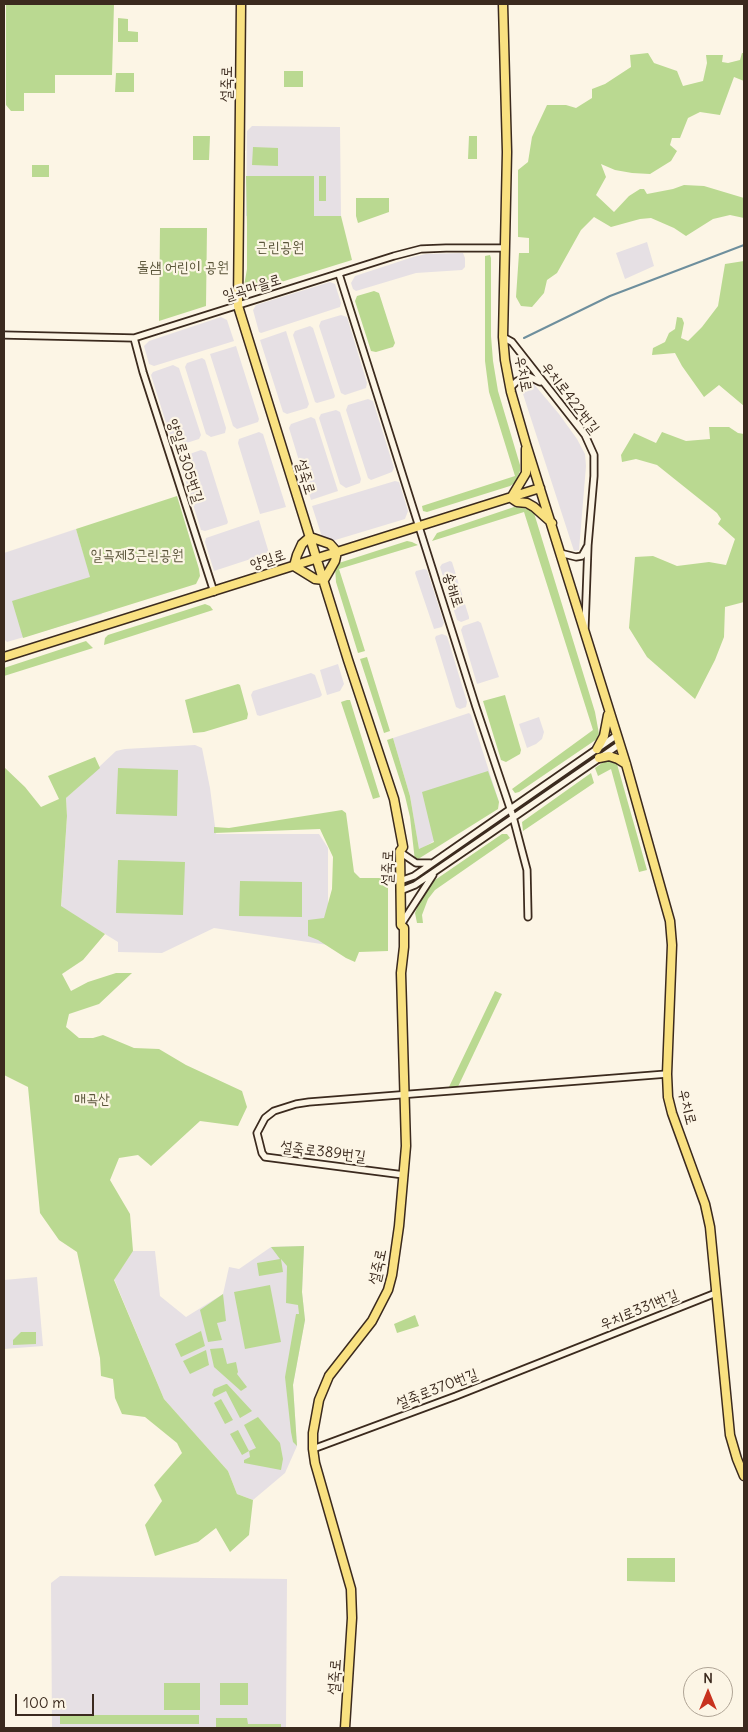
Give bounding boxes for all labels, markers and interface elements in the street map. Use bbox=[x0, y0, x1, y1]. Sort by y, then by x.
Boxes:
street label: 설죽로 bbox=[218, 66, 236, 102]
park label: 근린공원 bbox=[256, 239, 304, 257]
park label: 돌샘 어린이 공원 bbox=[137, 259, 229, 277]
street label: 일곡마을로 bbox=[221, 271, 283, 305]
street label: 우치로 bbox=[511, 355, 535, 393]
street label: 우치로422번길 bbox=[537, 358, 603, 438]
street label: 양일로305번길 bbox=[163, 417, 207, 505]
street label: 설죽로 bbox=[291, 457, 319, 497]
street label: 양일로 bbox=[248, 546, 288, 574]
park label: 일곡제3근린공원 bbox=[90, 547, 184, 565]
street label: 송해로 bbox=[439, 570, 467, 610]
street label: 설죽로 bbox=[378, 850, 398, 886]
street label: 우치로 bbox=[674, 1087, 700, 1127]
park label: 매곡산 bbox=[74, 1091, 110, 1109]
street label: 설죽로389번길 bbox=[279, 1138, 367, 1166]
street label: 설죽로 bbox=[365, 1247, 391, 1287]
street label: 우치로331번길 bbox=[597, 1286, 681, 1334]
street label: 설죽로370번길 bbox=[394, 1365, 480, 1413]
street label: 설죽로 bbox=[325, 1658, 345, 1696]
north arrow bbox=[683, 1667, 733, 1717]
text: N bbox=[703, 1669, 713, 1687]
scale bar bbox=[18, 1684, 96, 1716]
text: 100 m bbox=[23, 1693, 65, 1712]

